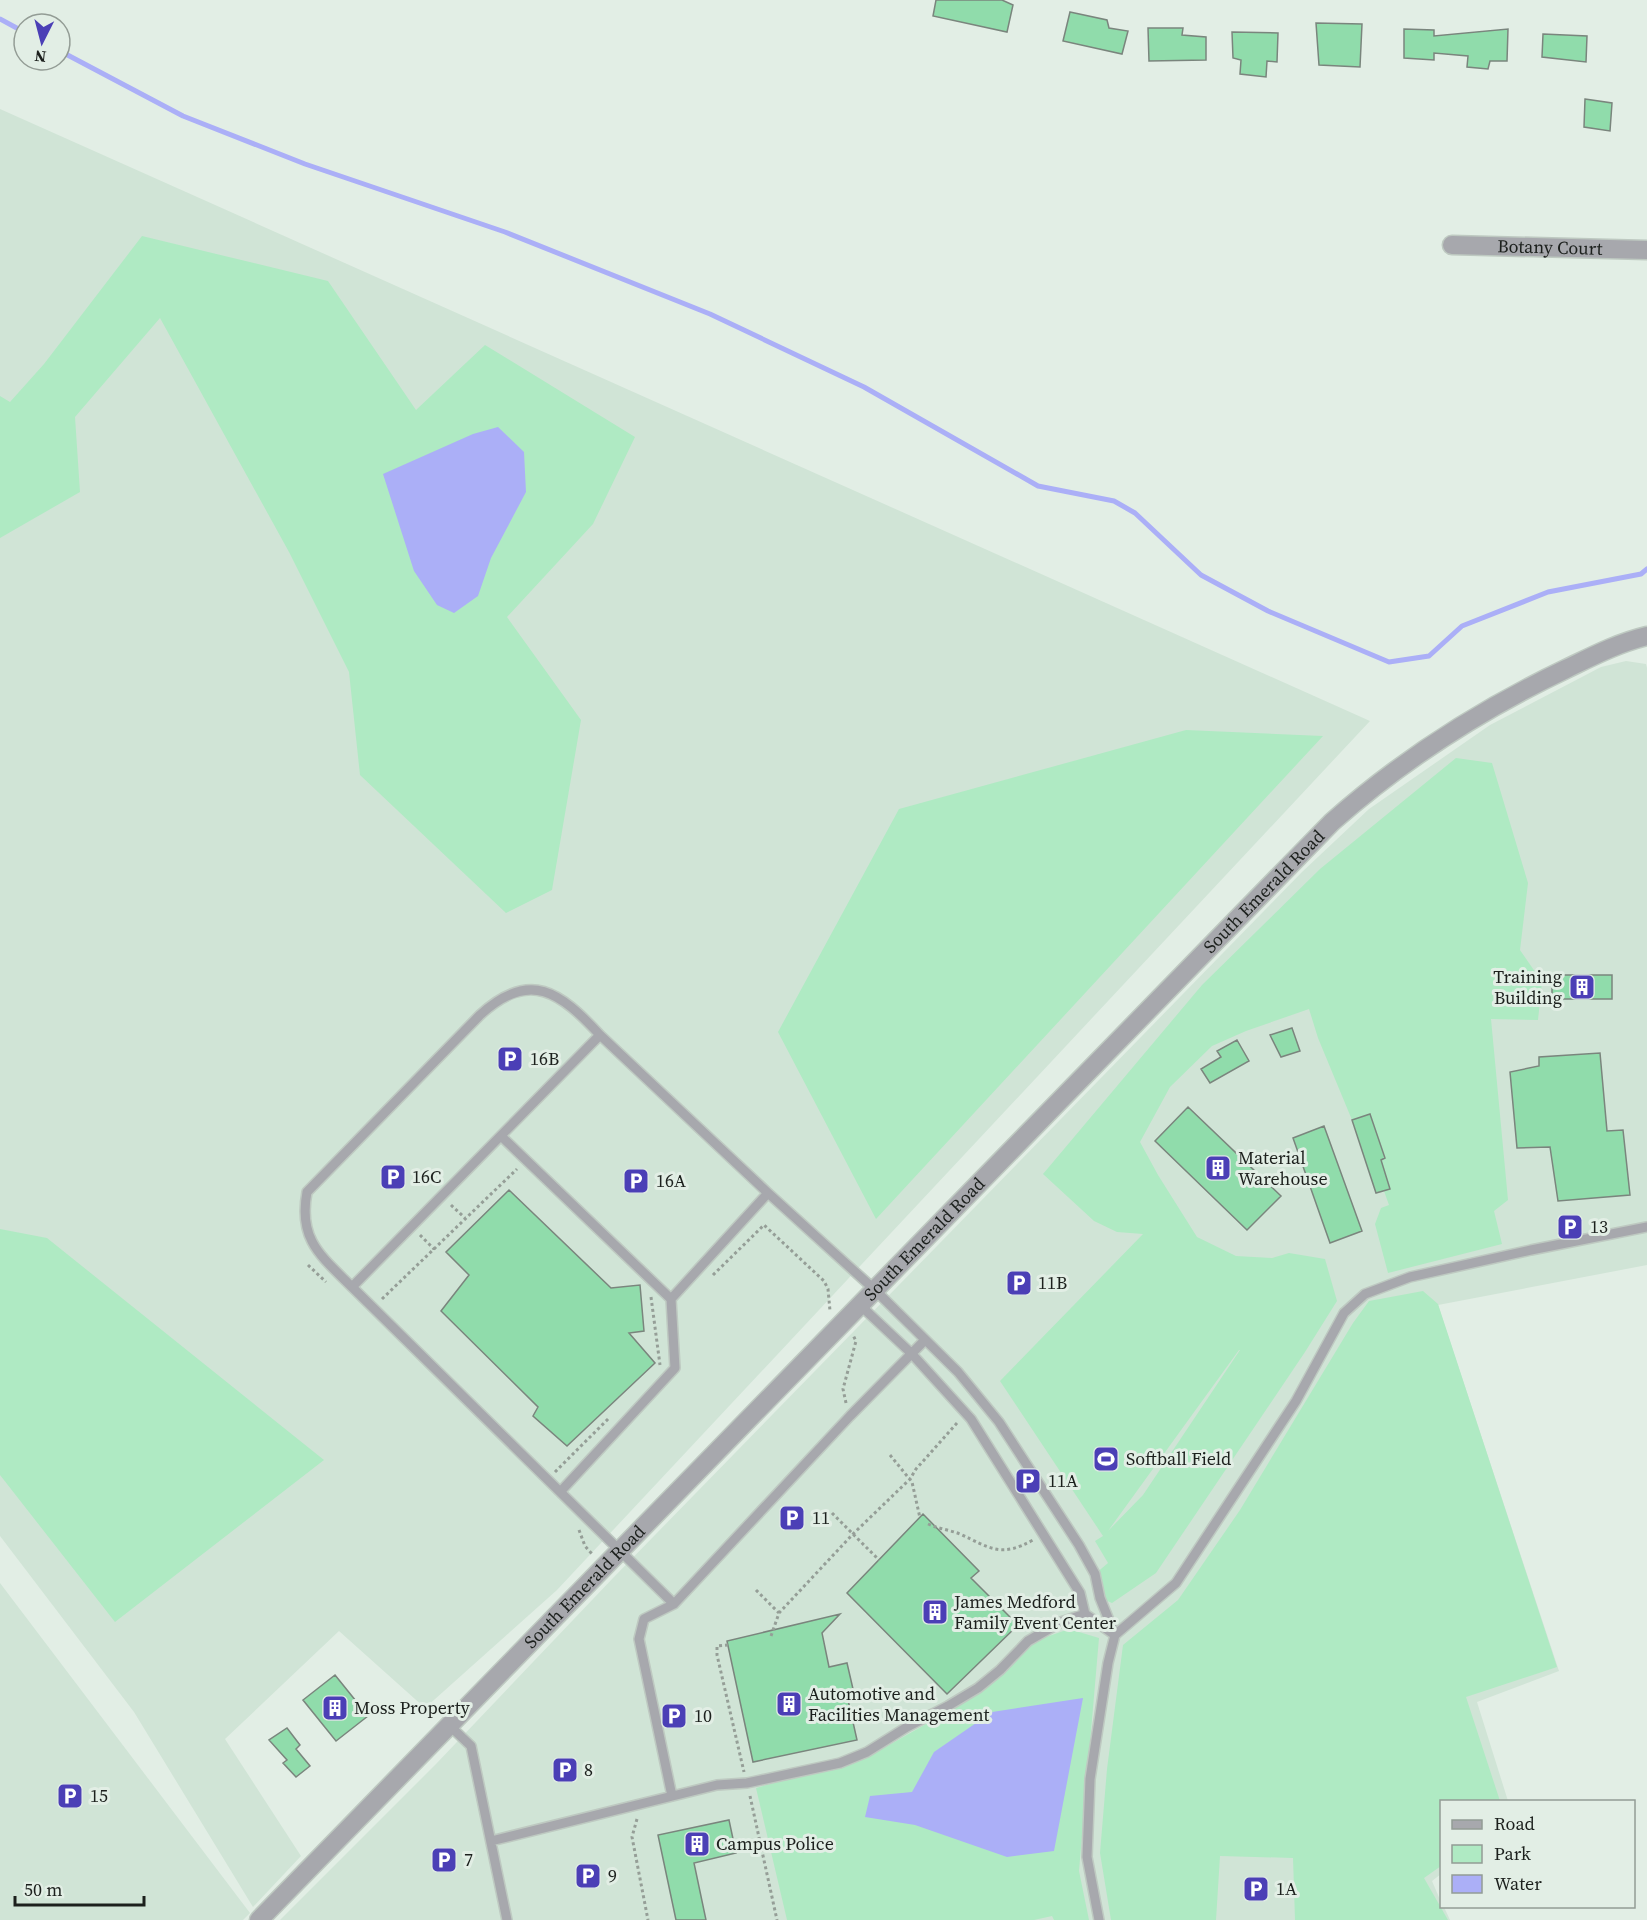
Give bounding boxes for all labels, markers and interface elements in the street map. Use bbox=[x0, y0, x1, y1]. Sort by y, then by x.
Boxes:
north arrow bbox=[12, 12, 72, 72]
text: N bbox=[33, 45, 47, 68]
street label: Botany Court bbox=[1497, 233, 1603, 261]
street label: South Emerald Road bbox=[1198, 824, 1330, 959]
place label: Training Building bbox=[1493, 964, 1562, 1010]
building icon: Training Building bbox=[1567, 972, 1597, 1002]
parking icon: 16B bbox=[495, 1044, 525, 1074]
place label: 16B bbox=[530, 1046, 559, 1071]
place label: Material Warehouse bbox=[1238, 1145, 1328, 1191]
building icon: Material Warehouse bbox=[1203, 1153, 1233, 1183]
parking icon: 16C bbox=[378, 1162, 408, 1192]
place label: 16C bbox=[412, 1164, 441, 1189]
parking icon: 16A bbox=[621, 1166, 651, 1196]
place label: 16A bbox=[656, 1168, 686, 1193]
street label: South Emerald Road bbox=[858, 1171, 990, 1306]
parking icon: 13 bbox=[1555, 1212, 1585, 1242]
place label: 13 bbox=[1590, 1214, 1608, 1239]
parking icon: 11B bbox=[1004, 1268, 1034, 1298]
place label: 11B bbox=[1038, 1270, 1067, 1295]
sports icon: Softball Field bbox=[1091, 1444, 1121, 1474]
place label: Softball Field bbox=[1126, 1446, 1231, 1471]
parking icon: 11A bbox=[1013, 1466, 1043, 1496]
place label: 11A bbox=[1048, 1468, 1078, 1493]
parking icon: 11 bbox=[777, 1503, 807, 1533]
place label: 11 bbox=[812, 1505, 830, 1530]
street label: South Emerald Road bbox=[518, 1519, 651, 1654]
place label: James Medford Family Event Center bbox=[953, 1589, 1117, 1635]
building icon: James Medford Family Event Center bbox=[920, 1597, 950, 1627]
place label: Automotive and Facilities Management bbox=[808, 1681, 989, 1727]
building icon: Automotive and Facilities Management bbox=[774, 1689, 804, 1719]
building icon: Moss Property bbox=[320, 1693, 350, 1723]
place label: Moss Property bbox=[354, 1695, 471, 1720]
parking icon: 10 bbox=[659, 1701, 689, 1731]
place label: 10 bbox=[694, 1703, 712, 1728]
parking icon: 8 bbox=[550, 1755, 580, 1785]
place label: 8 bbox=[584, 1757, 593, 1782]
parking icon: 15 bbox=[55, 1781, 85, 1811]
place label: 15 bbox=[90, 1783, 108, 1808]
legend bbox=[1440, 1800, 1635, 1908]
text: Road bbox=[1494, 1811, 1535, 1836]
building icon: Campus Police bbox=[682, 1829, 712, 1859]
place label: Campus Police bbox=[716, 1831, 834, 1856]
text: Park bbox=[1494, 1841, 1531, 1866]
parking icon: 7 bbox=[429, 1845, 459, 1875]
place label: 7 bbox=[464, 1847, 473, 1872]
parking icon: 9 bbox=[573, 1861, 603, 1891]
place label: 9 bbox=[608, 1863, 617, 1888]
scale bar bbox=[15, 1869, 144, 1907]
text: Water bbox=[1494, 1871, 1542, 1896]
parking icon: 1A bbox=[1241, 1874, 1271, 1904]
place label: 1A bbox=[1276, 1876, 1297, 1901]
text: 50 m bbox=[24, 1877, 62, 1902]

